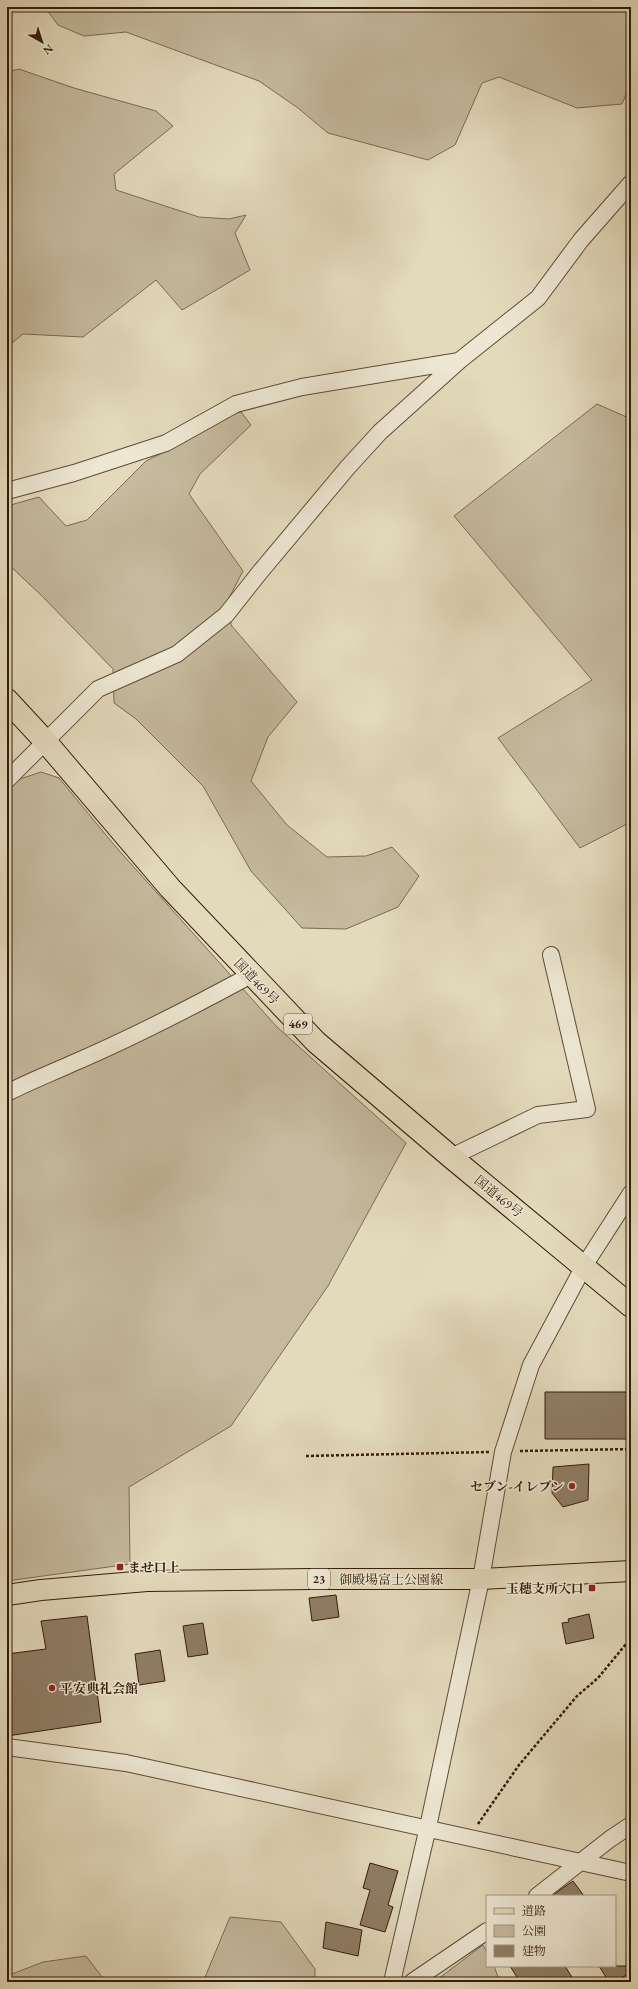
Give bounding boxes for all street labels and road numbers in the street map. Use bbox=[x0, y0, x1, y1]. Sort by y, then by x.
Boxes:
street label: 国道469号 bbox=[230, 955, 283, 1008]
road number: 469 bbox=[284, 1014, 312, 1034]
street label: 国道469号 bbox=[471, 1172, 526, 1221]
road number: 23 bbox=[308, 1569, 330, 1589]
street label: 御殿場富士公園線 bbox=[339, 1571, 443, 1588]

